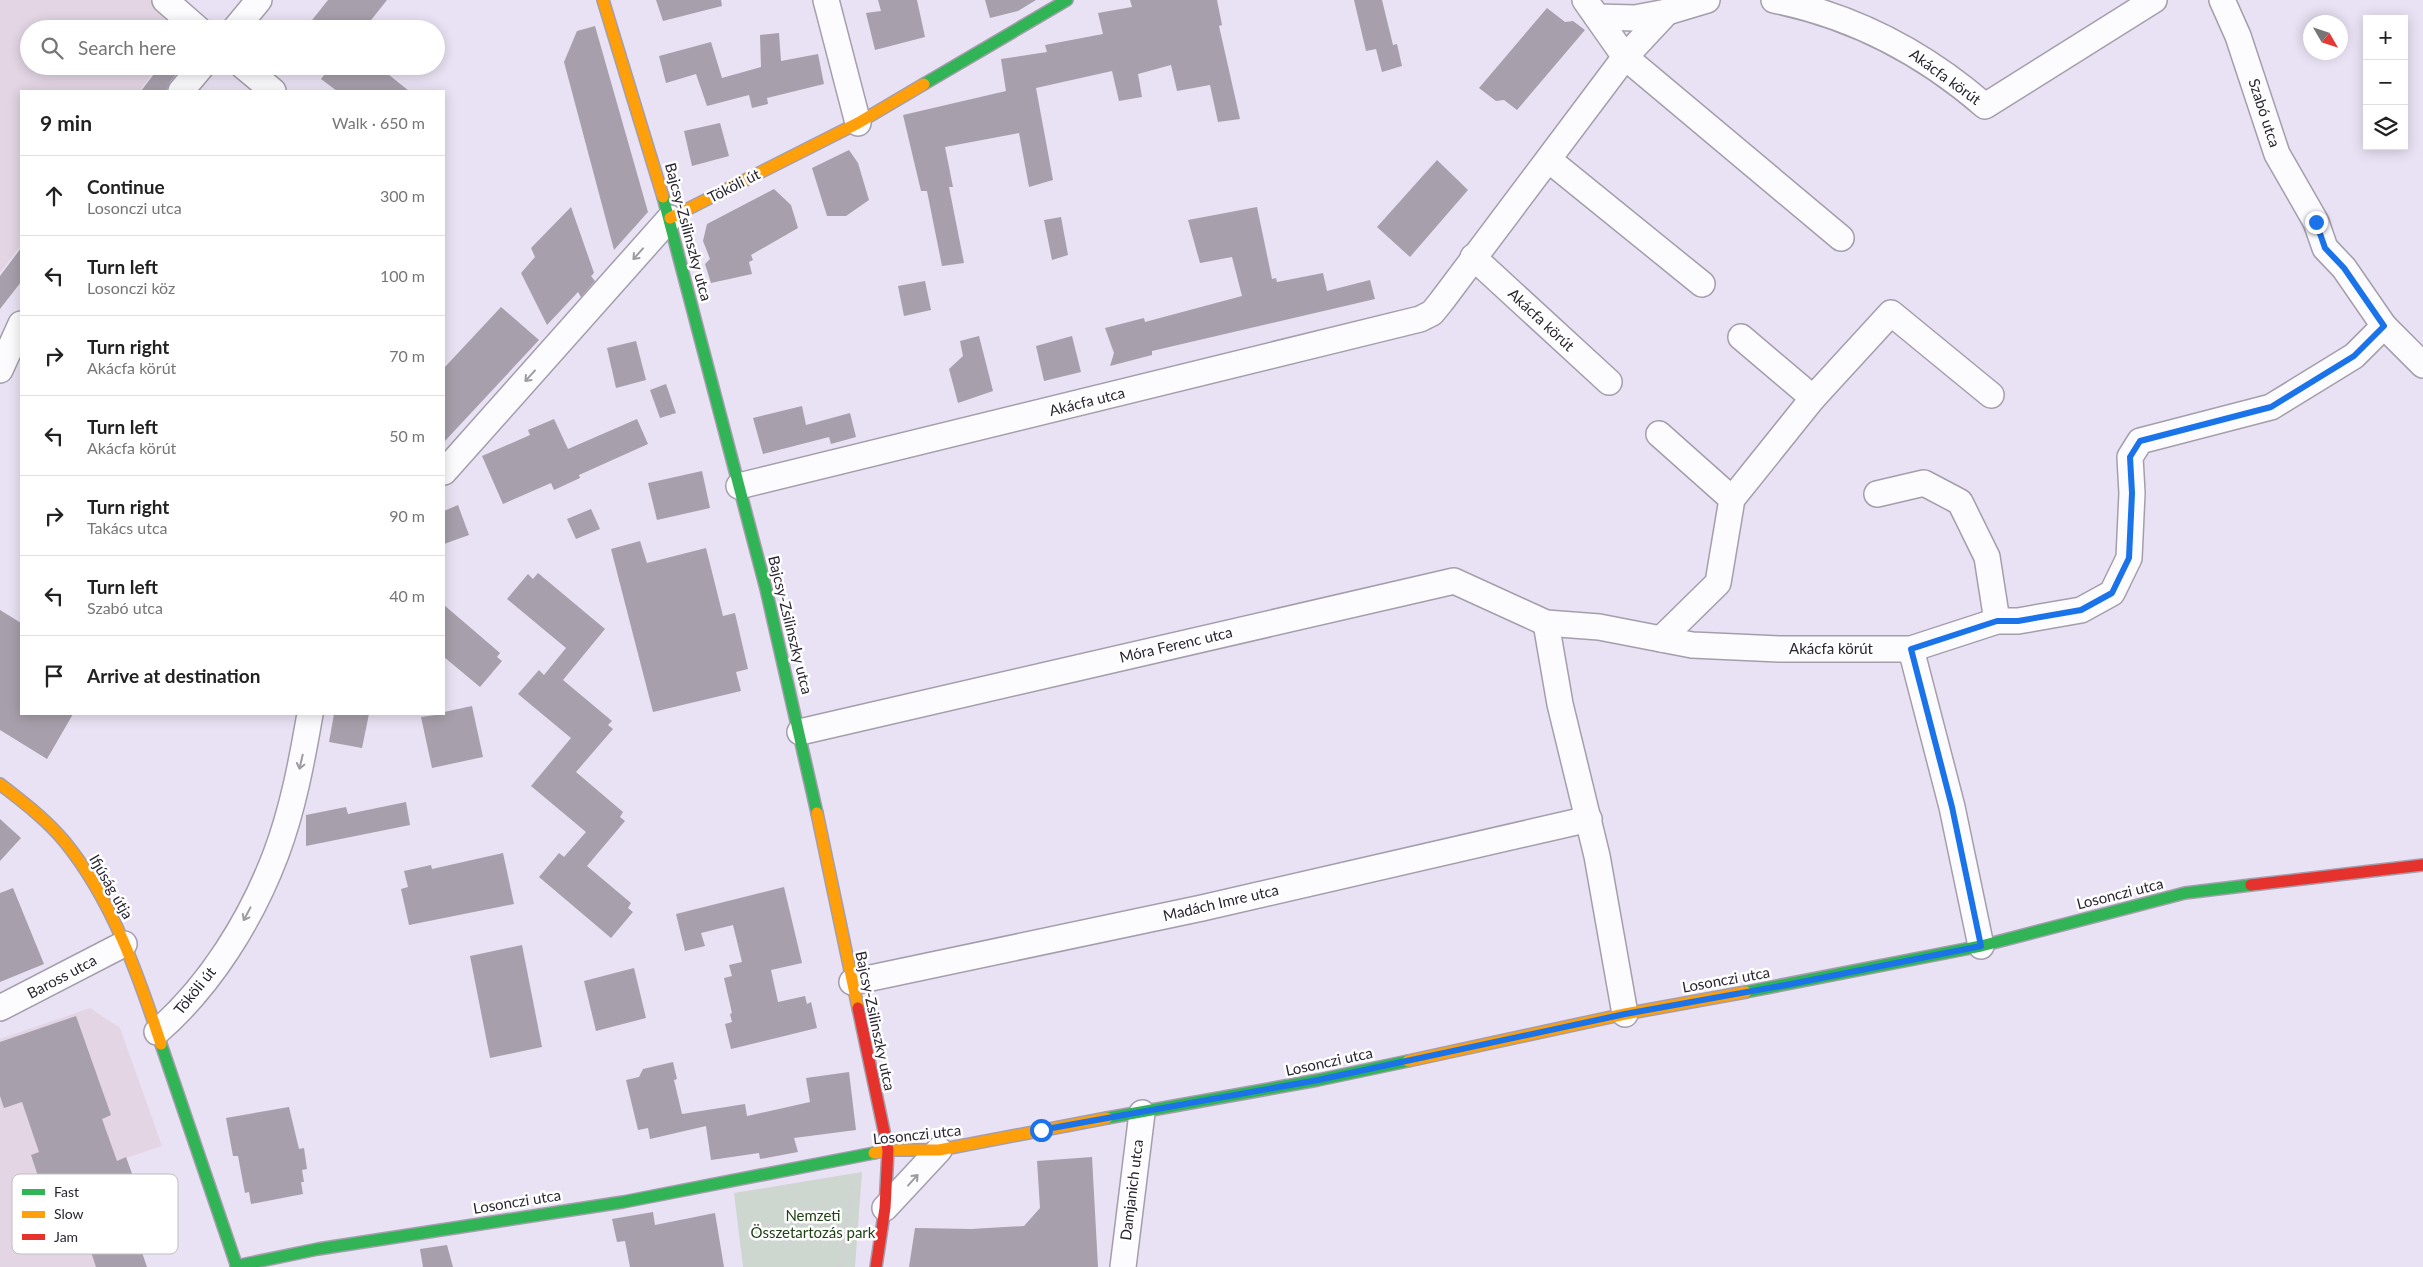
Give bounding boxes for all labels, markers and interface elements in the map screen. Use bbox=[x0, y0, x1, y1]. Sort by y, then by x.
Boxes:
north arrow bbox=[2303, 15, 2348, 60]
map controls bbox=[2363, 15, 2408, 150]
button: + bbox=[2363, 15, 2408, 60]
search box bbox=[20, 20, 445, 75]
icon: search bbox=[38, 34, 66, 62]
text: Search here bbox=[78, 36, 176, 59]
street label: Akácfa körút bbox=[1906, 44, 1985, 108]
button: − bbox=[2363, 60, 2408, 105]
street label: Szabó utca bbox=[2245, 76, 2285, 149]
button: layers bbox=[2363, 105, 2408, 150]
text: 9 min bbox=[40, 110, 92, 135]
text: Walk · 650 m bbox=[332, 113, 425, 132]
street label: Bajcsy-Zsilinszky utca bbox=[662, 161, 716, 303]
street label: Tököli út bbox=[704, 164, 763, 206]
text: Continue bbox=[87, 175, 165, 198]
icon: ahead bbox=[40, 182, 68, 210]
text: 300 m bbox=[380, 186, 425, 205]
text: Losonczi utca bbox=[87, 198, 182, 217]
route end bbox=[2305, 211, 2328, 234]
one-way arrow bbox=[632, 248, 644, 261]
text: Turn left bbox=[87, 255, 158, 278]
icon: left bbox=[40, 262, 68, 290]
text: 100 m bbox=[380, 266, 425, 285]
text: Losonczi köz bbox=[87, 278, 175, 297]
street label: Akácfa körút bbox=[1505, 284, 1579, 355]
text: Turn right bbox=[87, 335, 169, 358]
icon: right bbox=[40, 342, 68, 370]
text: 70 m bbox=[389, 346, 425, 365]
text: Akácfa körút bbox=[87, 358, 176, 377]
one-way arrow bbox=[524, 369, 536, 382]
street label: Akácfa utca bbox=[1047, 383, 1126, 419]
text: Turn left bbox=[87, 415, 158, 438]
icon: left bbox=[40, 422, 68, 450]
text: 50 m bbox=[389, 426, 425, 445]
text: Akácfa körút bbox=[87, 438, 176, 457]
text: Turn right bbox=[87, 495, 169, 518]
icon: right bbox=[40, 502, 68, 530]
text: 90 m bbox=[389, 506, 425, 525]
text: Takács utca bbox=[87, 518, 168, 537]
street label: Bajcsy-Zsilinszky utca bbox=[765, 554, 817, 696]
text: Turn left bbox=[87, 575, 158, 598]
icon: left bbox=[40, 582, 68, 610]
text: 40 m bbox=[389, 586, 425, 605]
text: Szabó utca bbox=[87, 598, 163, 617]
street label: Móra Ferenc utca bbox=[1118, 622, 1234, 666]
street label: Akácfa körút bbox=[1789, 639, 1873, 657]
icon: arrive bbox=[40, 662, 68, 690]
text: Arrive at destination bbox=[87, 664, 260, 687]
one-way arrow bbox=[296, 753, 305, 769]
street label: Ifjúság útja bbox=[86, 851, 137, 922]
street label: Losonczi utca bbox=[2075, 874, 2165, 912]
street label: Madách Imre utca bbox=[1161, 880, 1280, 924]
one-way arrow bbox=[242, 906, 251, 921]
street label: Bajcsy-Zsilinszky utca bbox=[852, 949, 900, 1092]
street label: Baross utca bbox=[24, 950, 99, 1002]
street label: Tököli út bbox=[170, 962, 219, 1018]
street label: Losonczi utca bbox=[1681, 962, 1771, 996]
street label: Losonczi utca bbox=[1284, 1043, 1374, 1079]
route start bbox=[1030, 1119, 1053, 1142]
street label: Losonczi utca bbox=[872, 1120, 962, 1148]
street label: Damjanich utca bbox=[1116, 1138, 1146, 1241]
one-way arrow bbox=[907, 1173, 919, 1186]
legend bbox=[12, 1174, 178, 1254]
text: Fast bbox=[54, 1183, 79, 1200]
street label: Losonczi utca bbox=[472, 1185, 562, 1217]
text: Slow bbox=[54, 1205, 84, 1222]
park label: Nemzeti Összetartozás park bbox=[751, 1206, 876, 1241]
text: Jam bbox=[54, 1228, 78, 1245]

